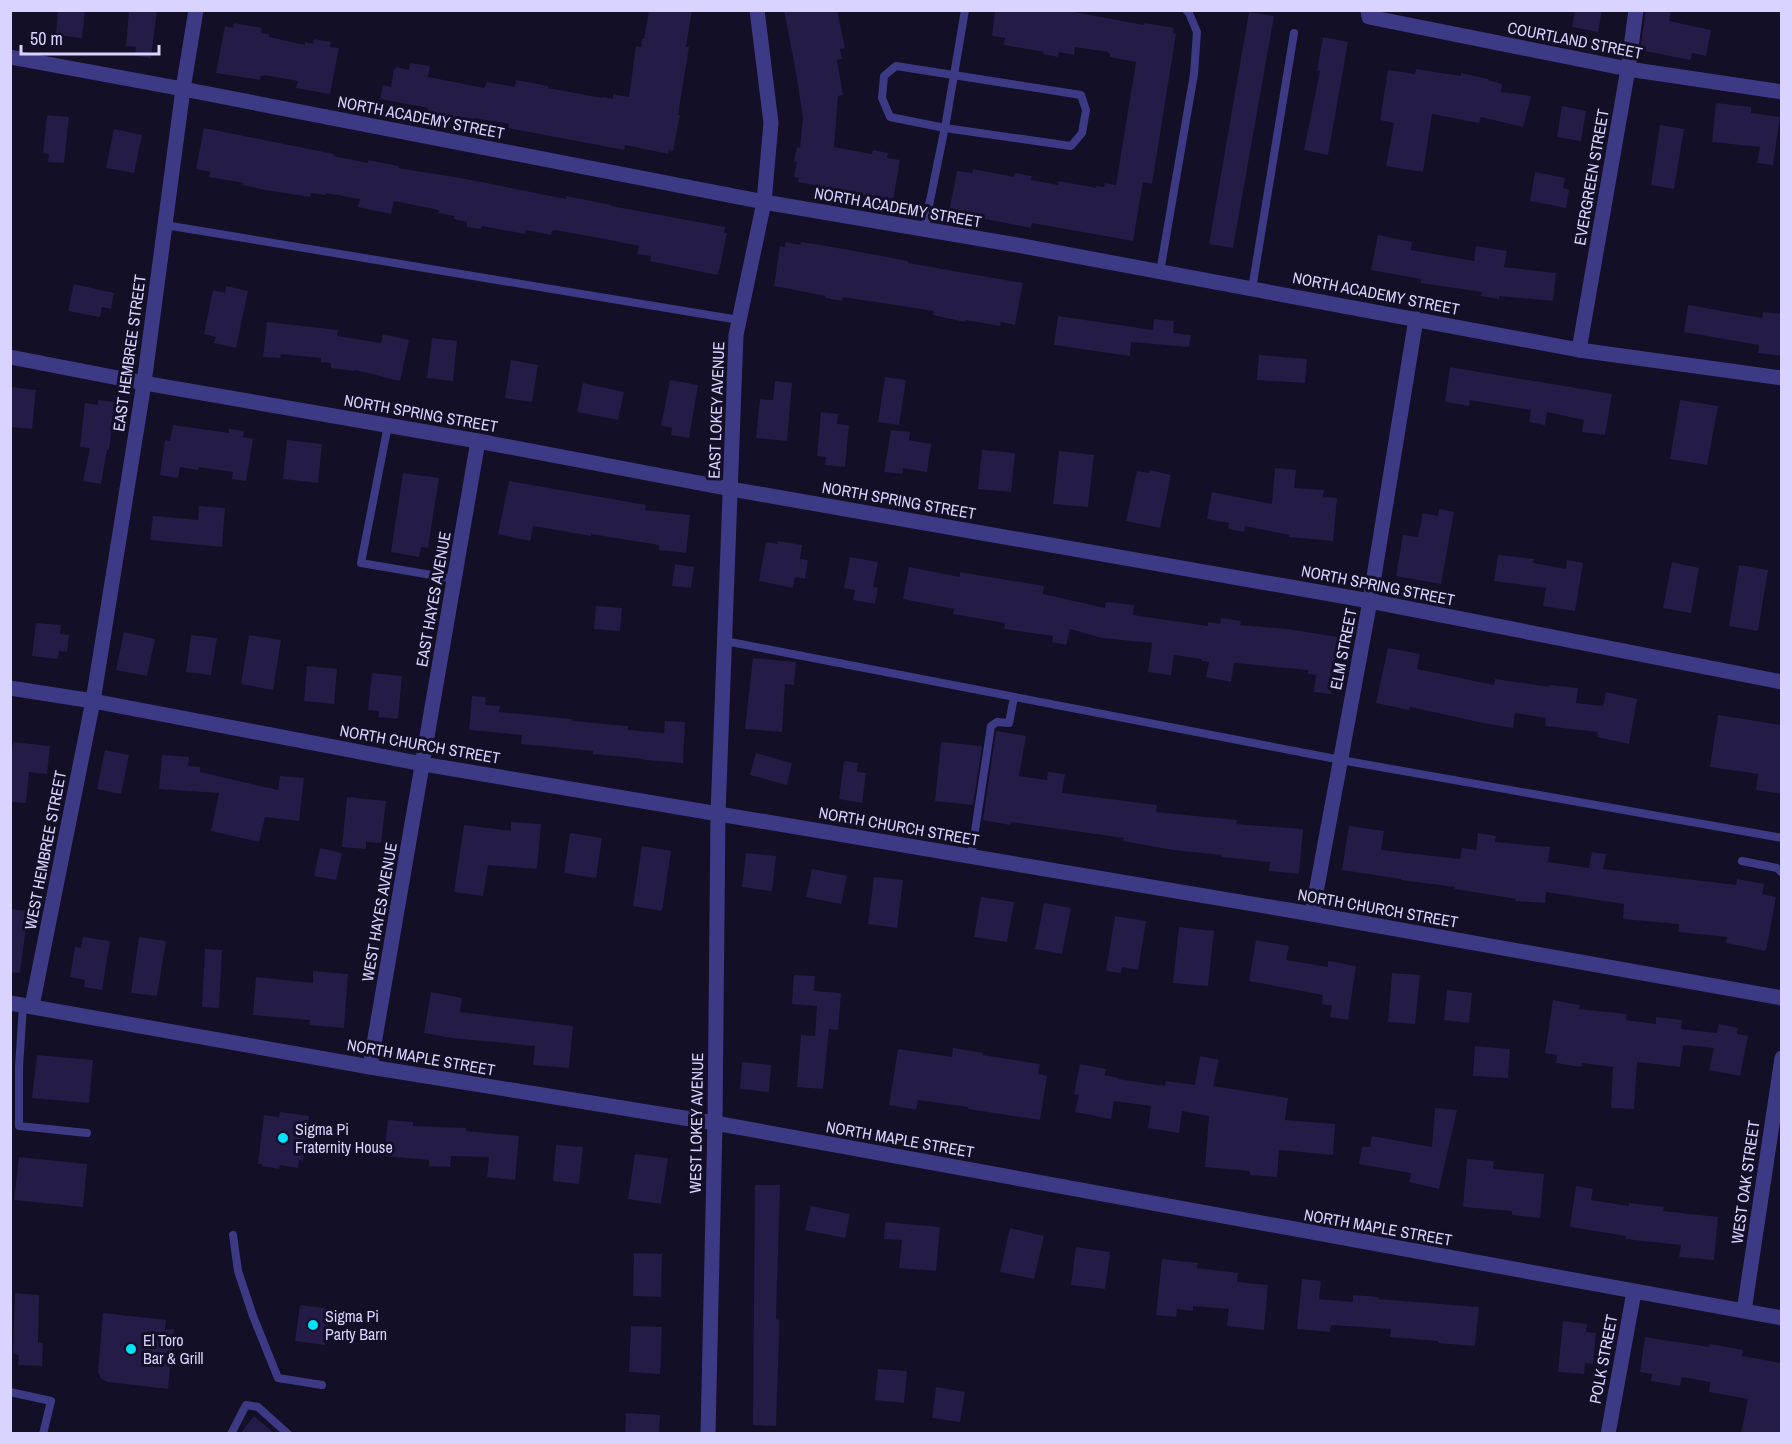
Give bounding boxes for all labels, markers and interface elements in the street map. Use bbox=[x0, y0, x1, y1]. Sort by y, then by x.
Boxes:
street label: COURTLAND STREET bbox=[1506, 16, 1644, 64]
scale bar bbox=[21, 18, 159, 56]
text: 50 m bbox=[30, 26, 63, 51]
street label: NORTH ACADEMY STREET bbox=[336, 90, 506, 144]
street label: EVERGREEN STREET bbox=[1568, 107, 1614, 247]
street label: NORTH ACADEMY STREET bbox=[813, 181, 983, 233]
street label: NORTH ACADEMY STREET bbox=[1291, 266, 1461, 320]
street label: EAST HEMBREE STREET bbox=[107, 273, 151, 433]
street label: EAST LOKEY AVENUE bbox=[703, 341, 729, 479]
street label: NORTH SPRING STREET bbox=[342, 389, 500, 437]
street label: NORTH SPRING STREET bbox=[820, 476, 978, 524]
street label: EAST HAYES AVENUE bbox=[410, 530, 456, 668]
street label: NORTH SPRING STREET bbox=[1299, 559, 1457, 611]
street label: ELM STREET bbox=[1324, 606, 1362, 692]
street label: NORTH CHURCH STREET bbox=[338, 719, 502, 769]
street label: WEST HEMBREE STREET bbox=[19, 769, 71, 931]
street label: NORTH CHURCH STREET bbox=[817, 801, 981, 851]
street label: WEST HAYES AVENUE bbox=[356, 841, 402, 983]
street label: NORTH CHURCH STREET bbox=[1296, 883, 1460, 933]
street label: NORTH MAPLE STREET bbox=[345, 1033, 497, 1081]
street label: WEST LOKEY AVENUE bbox=[684, 1052, 708, 1194]
street label: NORTH MAPLE STREET bbox=[824, 1115, 976, 1163]
place label: Sigma Pi Fraternity House bbox=[295, 1118, 393, 1158]
street label: WEST OAK STREET bbox=[1725, 1119, 1765, 1245]
marker: Sigma Pi Fraternity House bbox=[276, 1131, 290, 1145]
street label: NORTH MAPLE STREET bbox=[1302, 1203, 1454, 1251]
place label: Sigma Pi Party Barn bbox=[325, 1305, 387, 1345]
street label: POLK STREET bbox=[1584, 1313, 1622, 1405]
marker: Sigma Pi Party Barn bbox=[306, 1318, 320, 1332]
place label: El Toro Bar & Grill bbox=[143, 1329, 204, 1369]
marker: El Toro Bar & Grill bbox=[124, 1342, 138, 1356]

